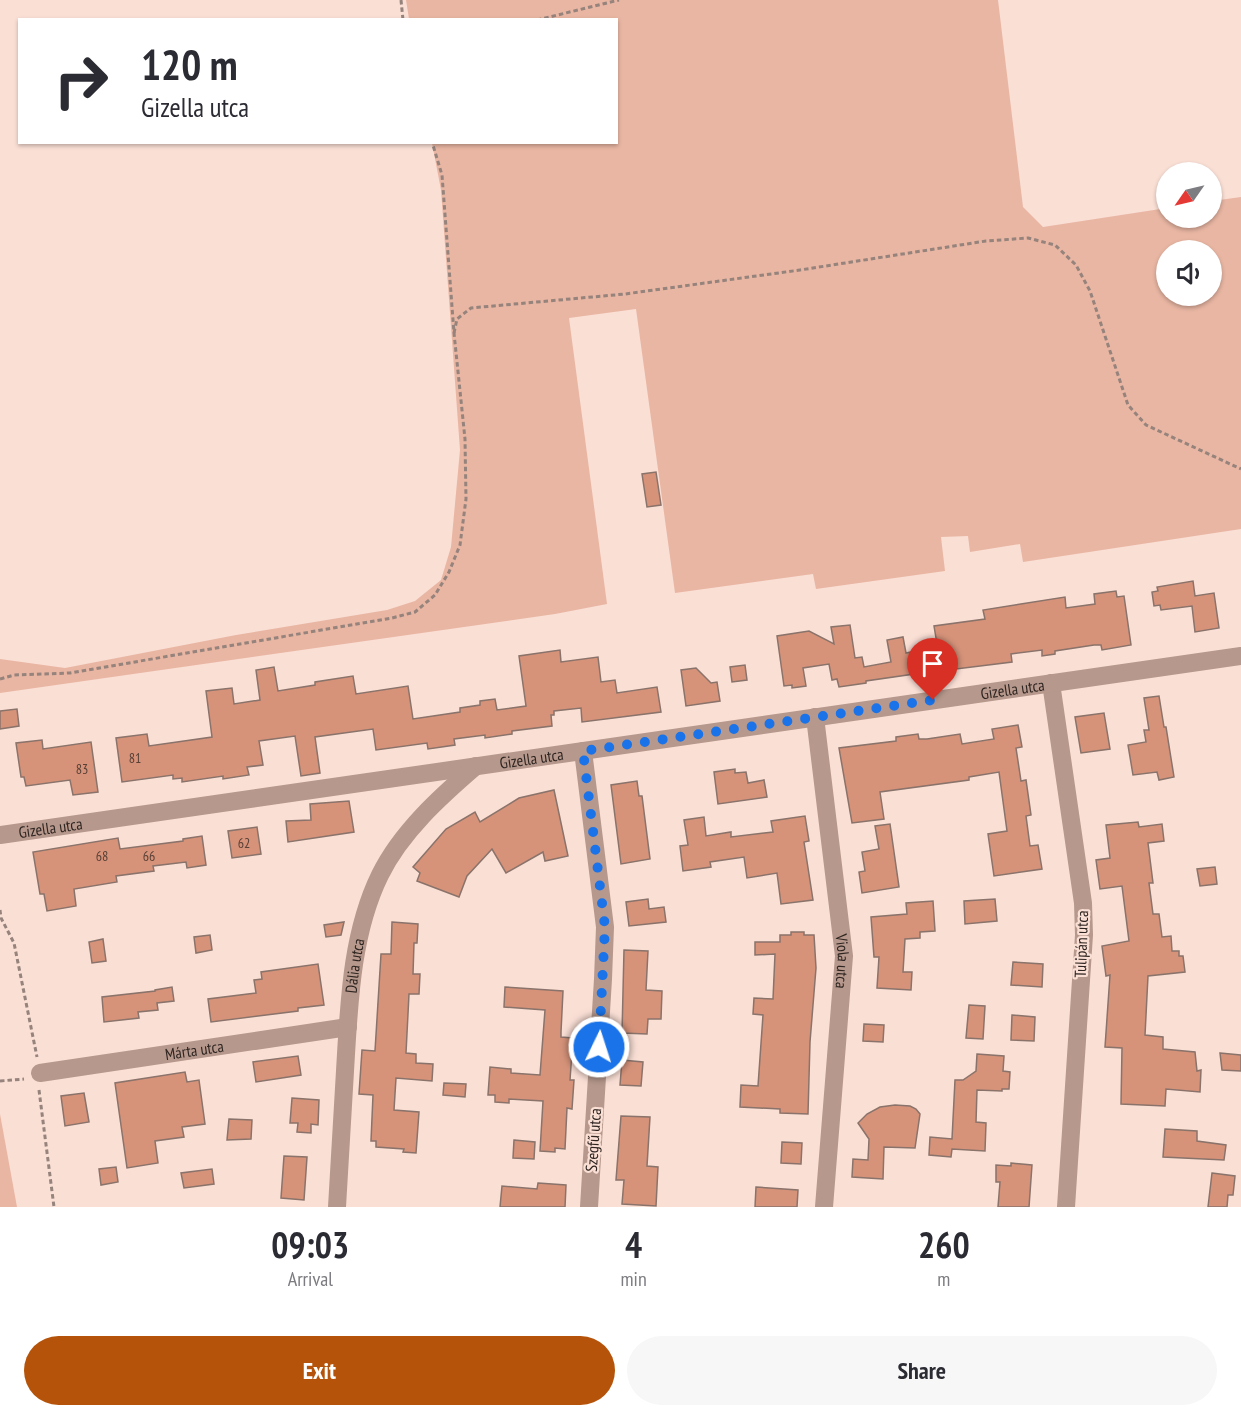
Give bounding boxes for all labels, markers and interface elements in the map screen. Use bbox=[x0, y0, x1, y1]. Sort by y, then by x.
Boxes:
text: 120 m bbox=[141, 37, 238, 92]
icon: right bbox=[42, 42, 120, 120]
text: Gizella utca bbox=[141, 90, 249, 124]
north arrow bbox=[1156, 162, 1222, 228]
map controls bbox=[1156, 162, 1222, 306]
button: sound bbox=[1156, 240, 1222, 306]
pin bbox=[907, 638, 958, 700]
icon: arrive bbox=[916, 647, 949, 680]
street label: Gizella utca bbox=[979, 674, 1046, 703]
street label: Gizella utca bbox=[498, 744, 565, 773]
house number: 81 bbox=[129, 749, 141, 767]
house number: 83 bbox=[76, 760, 88, 778]
street label: Gizella utca bbox=[17, 813, 84, 842]
house number: 62 bbox=[238, 834, 250, 852]
house number: 68 bbox=[96, 847, 108, 865]
house number: 66 bbox=[143, 847, 155, 865]
street label: Tulipán utca bbox=[1070, 910, 1092, 978]
street label: Viola utca bbox=[831, 932, 854, 989]
street label: Dália utca bbox=[340, 936, 368, 994]
position arrow bbox=[567, 1015, 631, 1079]
street label: Márta utca bbox=[164, 1036, 225, 1064]
street label: Szegfű utca bbox=[581, 1108, 605, 1172]
text: 09:03 bbox=[271, 1221, 349, 1268]
text: 4 bbox=[625, 1221, 642, 1268]
text: 260 bbox=[918, 1221, 970, 1268]
text: Arrival bbox=[288, 1266, 333, 1292]
text: min bbox=[621, 1266, 647, 1292]
text: m bbox=[937, 1266, 950, 1292]
button: Exit bbox=[24, 1336, 615, 1405]
button: Share bbox=[627, 1336, 1217, 1405]

